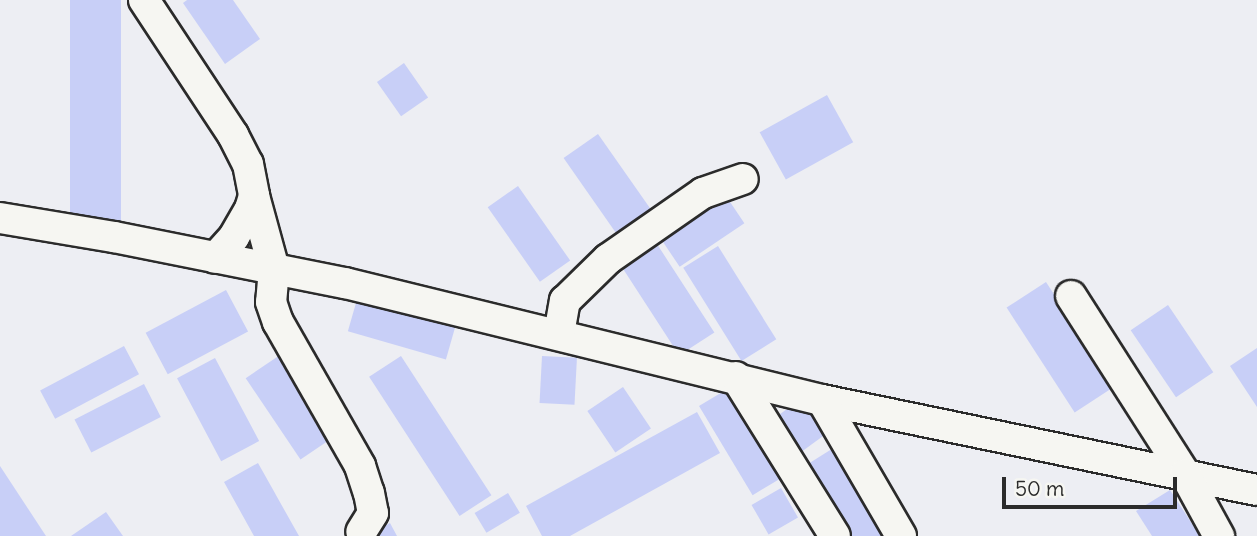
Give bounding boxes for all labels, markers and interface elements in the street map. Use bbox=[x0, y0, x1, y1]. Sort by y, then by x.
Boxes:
scale bar bbox=[1005, 462, 1180, 506]
text: 50 m bbox=[1015, 475, 1064, 502]

